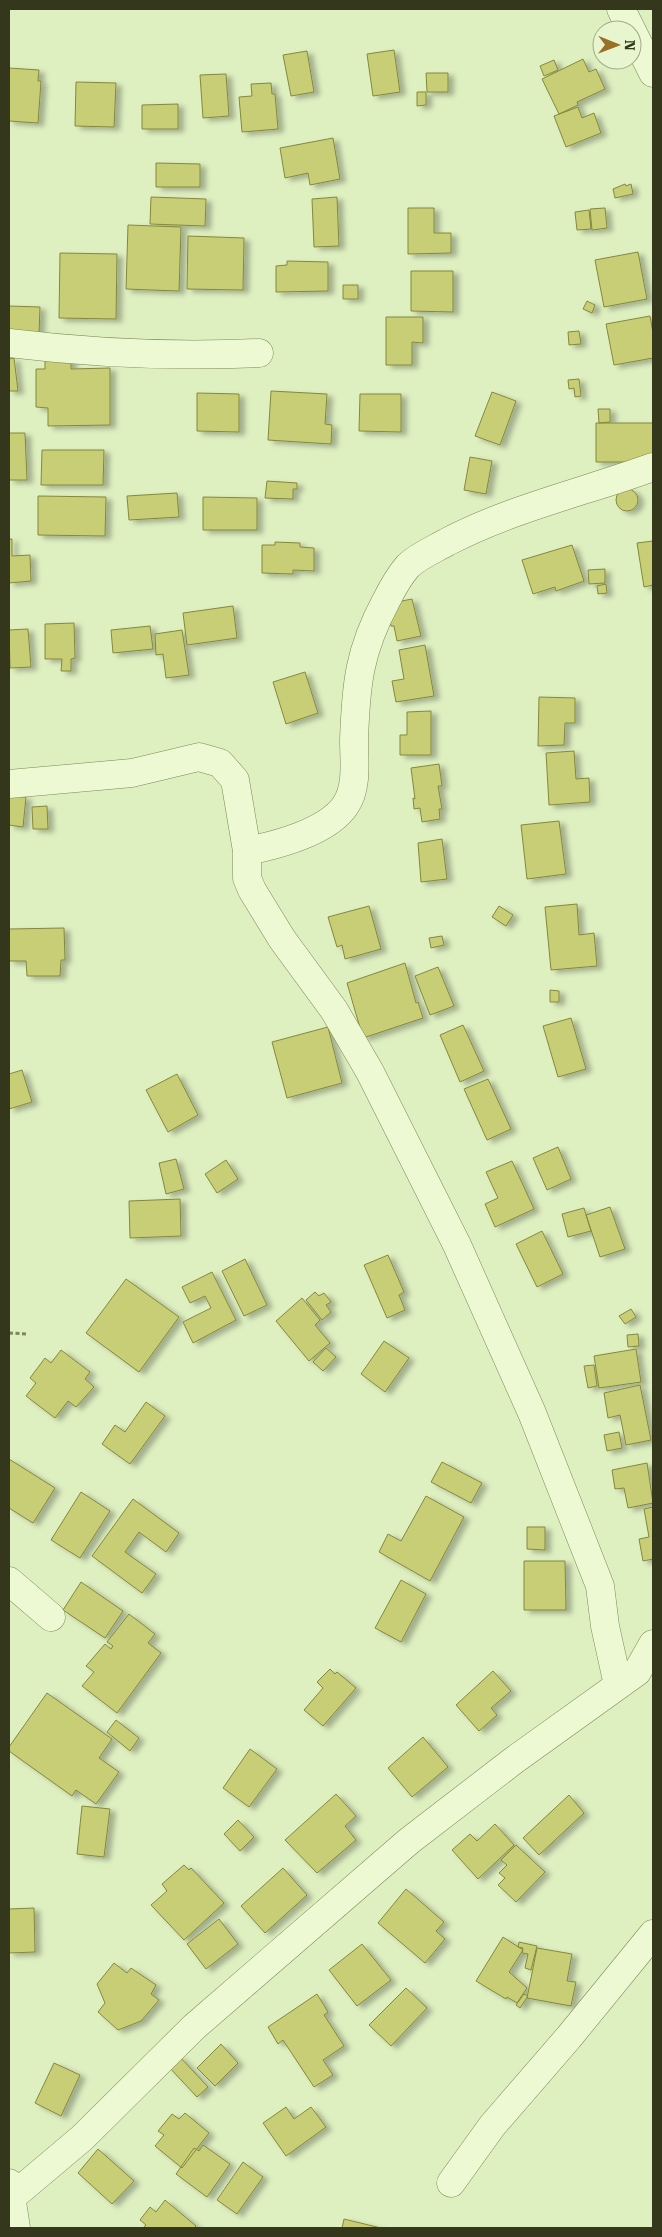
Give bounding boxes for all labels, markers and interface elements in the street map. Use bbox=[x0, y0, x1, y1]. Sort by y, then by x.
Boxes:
north arrow bbox=[592, 20, 642, 70]
text: N bbox=[622, 40, 638, 51]

